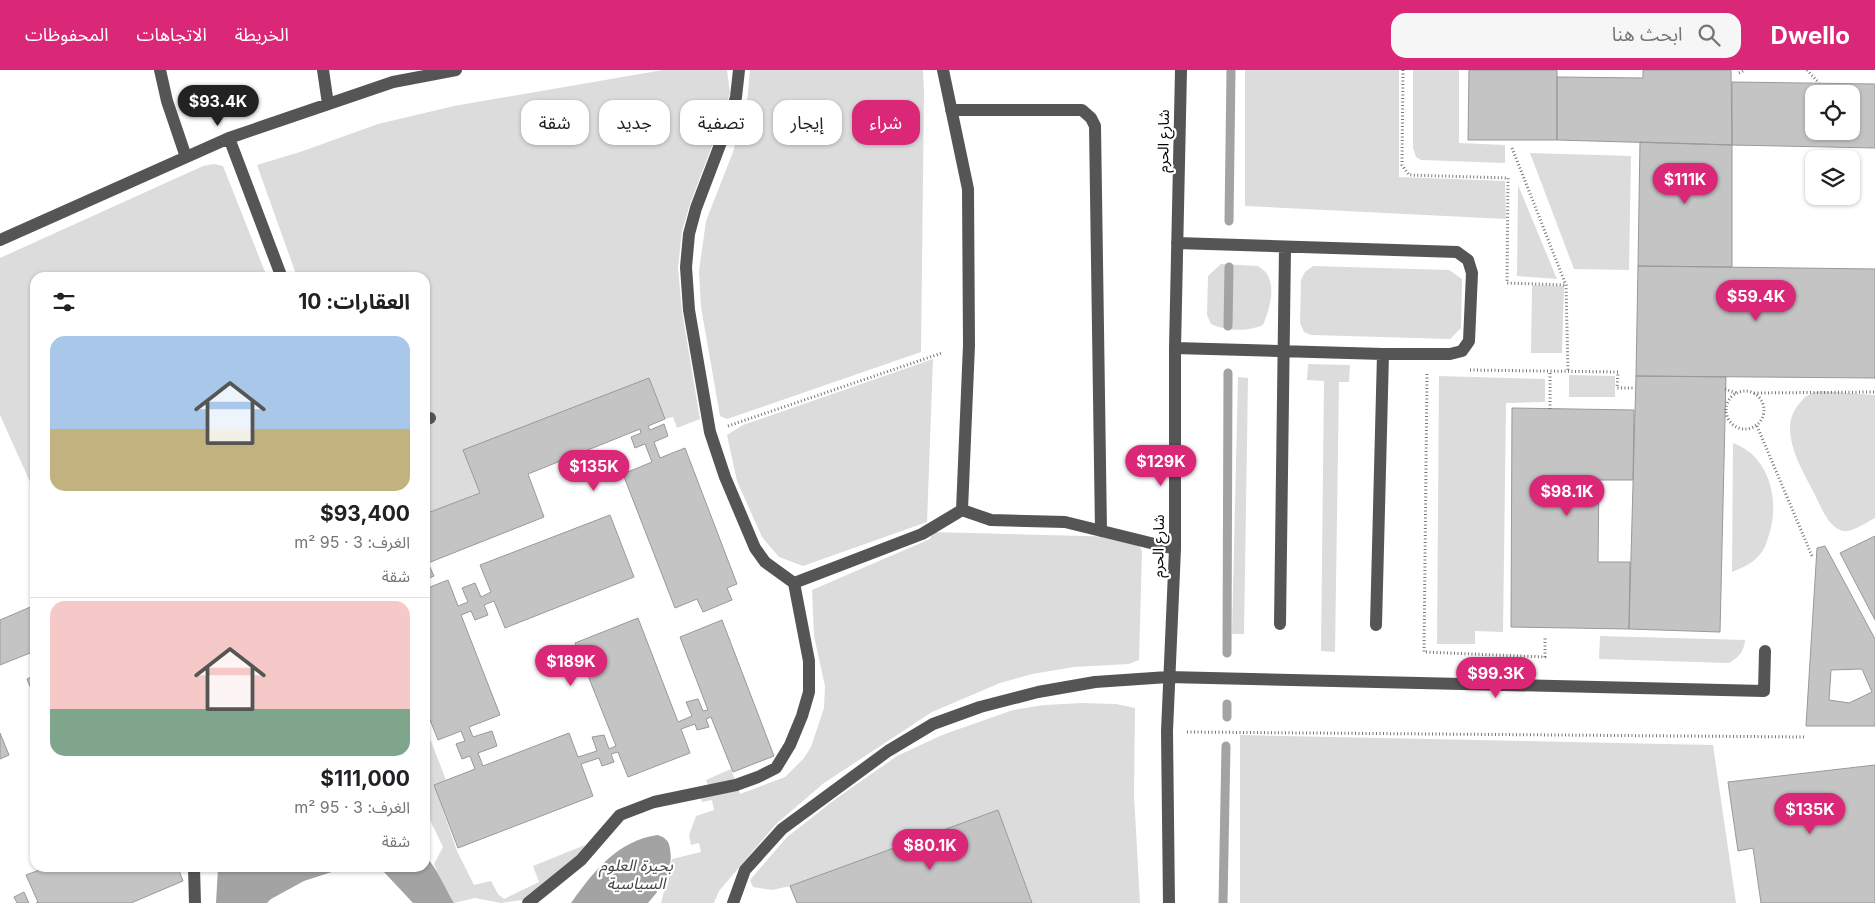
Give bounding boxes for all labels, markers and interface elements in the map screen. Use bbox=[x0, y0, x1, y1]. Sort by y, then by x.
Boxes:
search box bbox=[1391, 13, 1741, 58]
icon: search bbox=[1695, 21, 1723, 49]
text: Dwello bbox=[1771, 21, 1850, 50]
text: ابحث هنا bbox=[1612, 23, 1683, 46]
text: المحفوظات bbox=[25, 24, 109, 45]
text: الاتجاهات bbox=[137, 24, 207, 45]
text: الخريطة bbox=[235, 24, 289, 45]
pin: $93.4K bbox=[177, 85, 259, 127]
map controls bbox=[1805, 85, 1860, 205]
button: locate bbox=[1805, 85, 1860, 140]
text: $93.4K bbox=[189, 91, 247, 111]
chip: شقة bbox=[521, 100, 589, 145]
chip: جديد bbox=[599, 100, 670, 145]
chip: تصفية bbox=[680, 100, 763, 145]
chip: إيجار bbox=[773, 100, 842, 145]
chip: شراء bbox=[852, 100, 920, 145]
street label: شارع الحرم bbox=[1153, 109, 1176, 173]
button: layers bbox=[1805, 150, 1860, 205]
pin: $111K bbox=[1650, 162, 1720, 205]
text: $111K bbox=[1664, 169, 1706, 189]
pin: $59.4K bbox=[1715, 280, 1797, 322]
text: $59.4K bbox=[1727, 286, 1785, 306]
icon: filters bbox=[50, 288, 78, 316]
text: العقارات: 10 bbox=[298, 289, 410, 314]
icon: home bbox=[185, 368, 275, 458]
pin: $129K bbox=[1126, 444, 1196, 487]
pin: $135K bbox=[559, 450, 629, 492]
text: $129K bbox=[1136, 451, 1186, 471]
text: $135K bbox=[569, 456, 619, 476]
pin: $98.1K bbox=[1526, 474, 1608, 517]
text: $98.1K bbox=[1540, 481, 1594, 501]
text: $93,400 bbox=[320, 501, 410, 526]
street label: شارع الحرم bbox=[1148, 514, 1171, 578]
text: الغرف: 3 · 95 m² bbox=[294, 532, 410, 552]
text: شقة bbox=[382, 566, 410, 586]
icon: home bbox=[185, 634, 275, 724]
pin: $189K bbox=[536, 644, 606, 687]
text: $189K bbox=[546, 651, 596, 671]
pin: $99.3K bbox=[1455, 656, 1537, 699]
text: $99.3K bbox=[1467, 663, 1525, 683]
text: $111,000 bbox=[320, 766, 410, 791]
pin: $135K bbox=[1775, 792, 1845, 835]
text: الغرف: 3 · 95 m² bbox=[294, 797, 410, 817]
text: $135K bbox=[1785, 799, 1835, 819]
pin: $80.1K bbox=[889, 828, 971, 871]
text: شقة bbox=[382, 831, 410, 851]
text: $80.1K bbox=[903, 835, 957, 855]
water label: بحيرة العلوم السياسية bbox=[598, 855, 673, 893]

